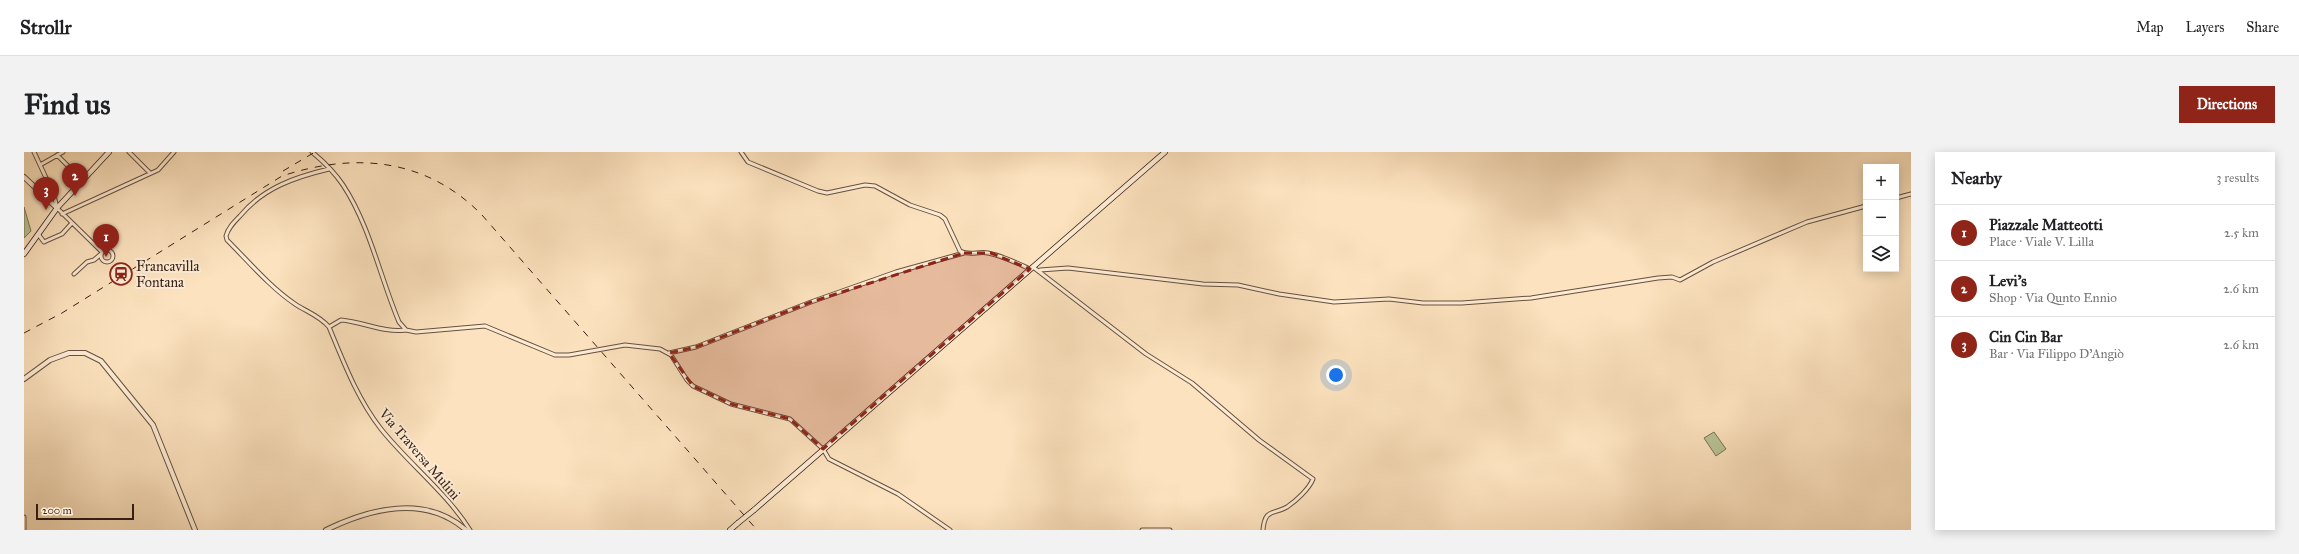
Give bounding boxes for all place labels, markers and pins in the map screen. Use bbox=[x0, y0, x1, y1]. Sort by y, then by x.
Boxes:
pin: 2 bbox=[62, 163, 88, 196]
pin: 3 bbox=[33, 177, 59, 210]
pin: 1 bbox=[93, 224, 119, 257]
place label: Francavilla Fontana bbox=[136, 258, 199, 291]
station icon: Francavilla Fontana bbox=[108, 261, 134, 287]

